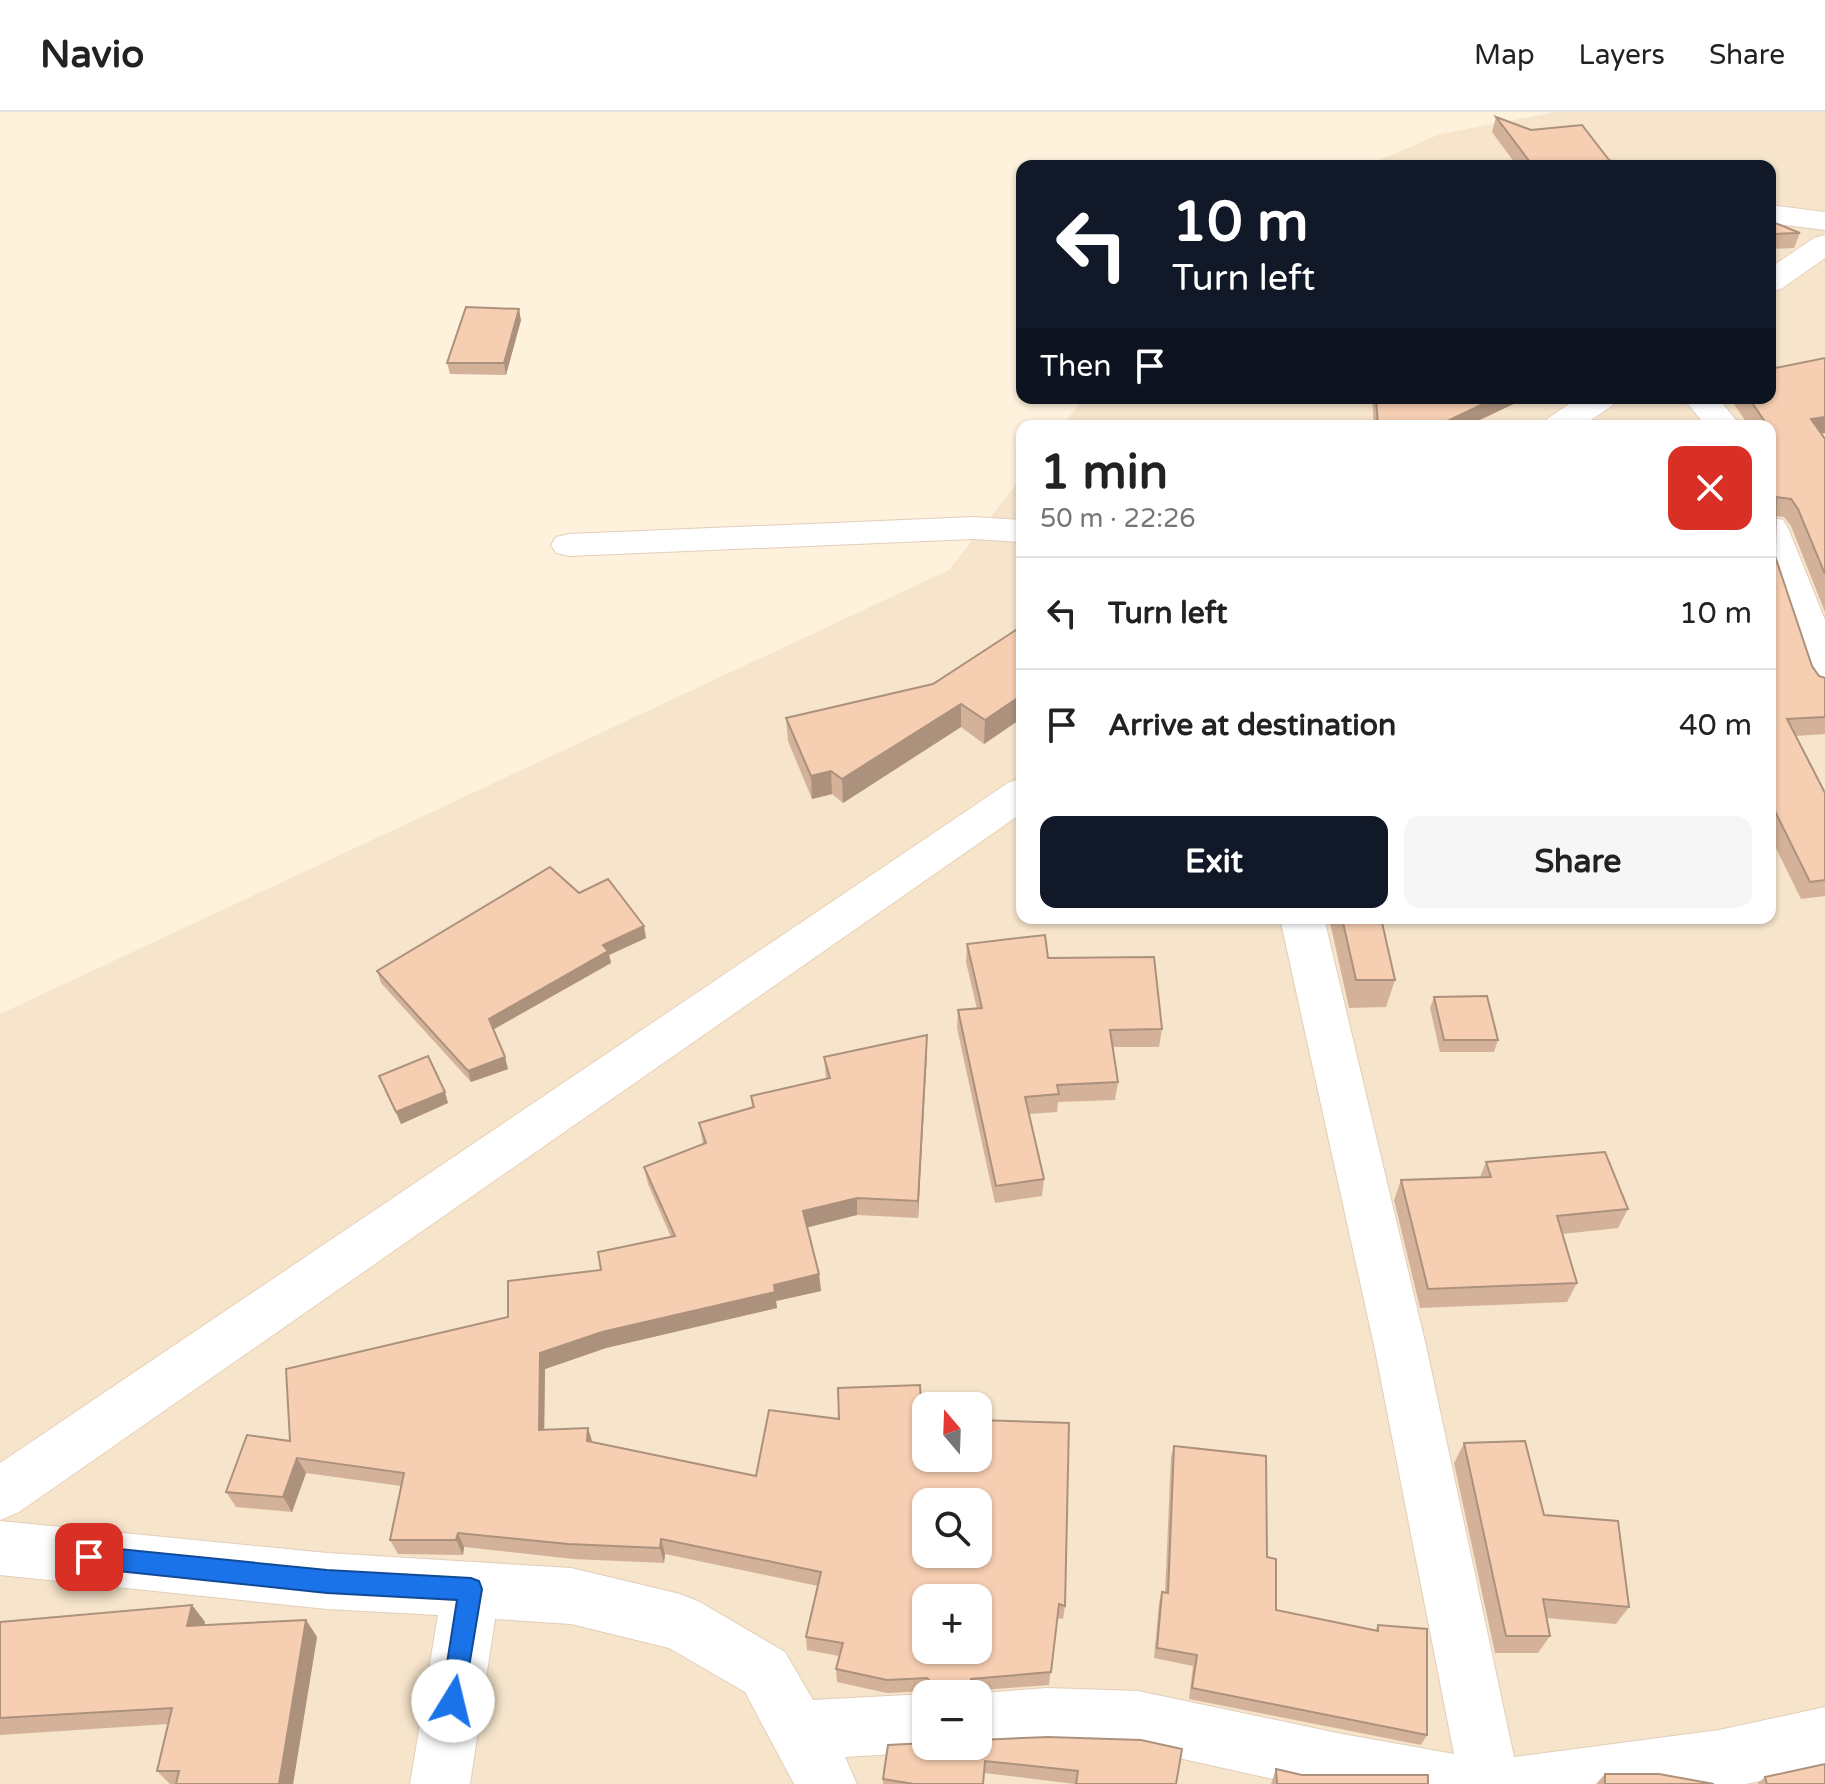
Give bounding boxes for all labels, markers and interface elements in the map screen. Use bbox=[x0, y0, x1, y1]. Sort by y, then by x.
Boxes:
text: Navio bbox=[40, 32, 144, 78]
text: Map bbox=[1474, 38, 1535, 72]
text: Layers bbox=[1579, 38, 1665, 72]
text: Share bbox=[1709, 38, 1785, 72]
text: 10 m bbox=[1172, 189, 1308, 256]
icon: left bbox=[1040, 192, 1144, 296]
text: Turn left bbox=[1172, 257, 1315, 300]
icon: arrive bbox=[1128, 344, 1172, 388]
text: Then bbox=[1040, 348, 1112, 385]
text: 1 min bbox=[1040, 444, 1168, 502]
button: close bbox=[1668, 446, 1752, 530]
text: 50 m · 22:26 bbox=[1040, 503, 1196, 534]
icon: left bbox=[1040, 591, 1084, 635]
text: Turn left bbox=[1108, 595, 1227, 632]
text: 10 m bbox=[1679, 595, 1752, 632]
icon: arrive bbox=[1040, 703, 1084, 747]
text: Arrive at destination bbox=[1108, 707, 1396, 744]
text: 40 m bbox=[1679, 707, 1752, 744]
button: Exit bbox=[1040, 816, 1388, 908]
button: Share bbox=[1404, 816, 1752, 908]
north arrow bbox=[912, 1392, 992, 1472]
map controls bbox=[912, 1392, 992, 1760]
button: search bbox=[912, 1488, 992, 1568]
pin bbox=[55, 1523, 123, 1591]
icon: arrive bbox=[67, 1535, 111, 1579]
button: + bbox=[912, 1584, 992, 1664]
position arrow bbox=[411, 1659, 495, 1743]
button: − bbox=[912, 1680, 992, 1760]

